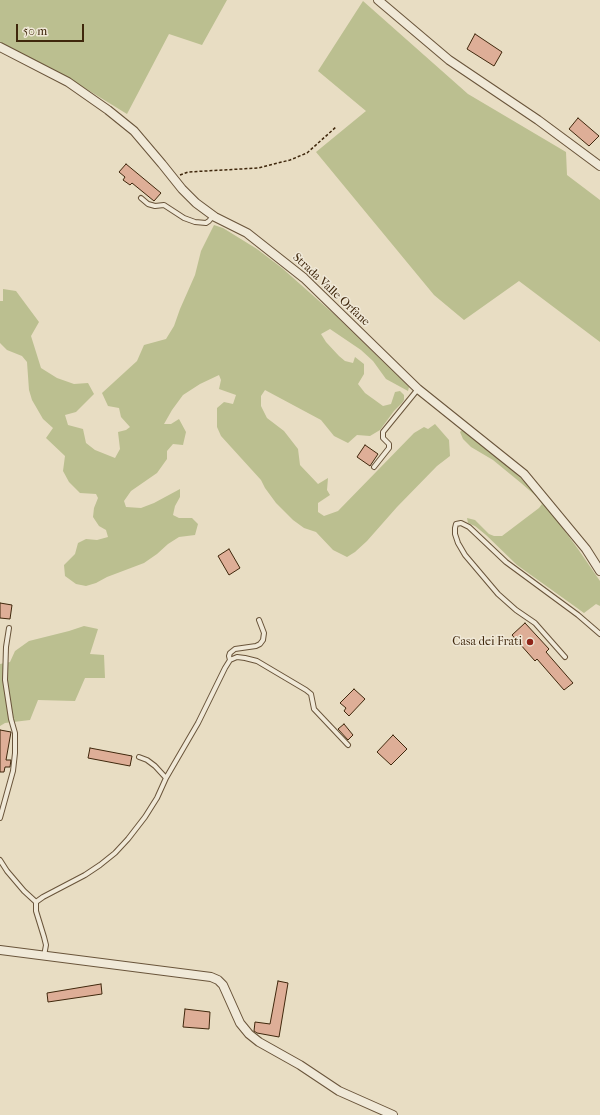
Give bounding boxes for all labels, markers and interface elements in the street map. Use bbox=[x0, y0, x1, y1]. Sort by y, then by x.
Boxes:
scale bar bbox=[18, 16, 86, 42]
text: 50 m bbox=[23, 24, 47, 38]
street label: Strada Valle Orfane bbox=[289, 250, 373, 330]
place label: Casa dei Frati bbox=[452, 635, 522, 649]
marker: Casa dei Frati bbox=[525, 637, 535, 647]

